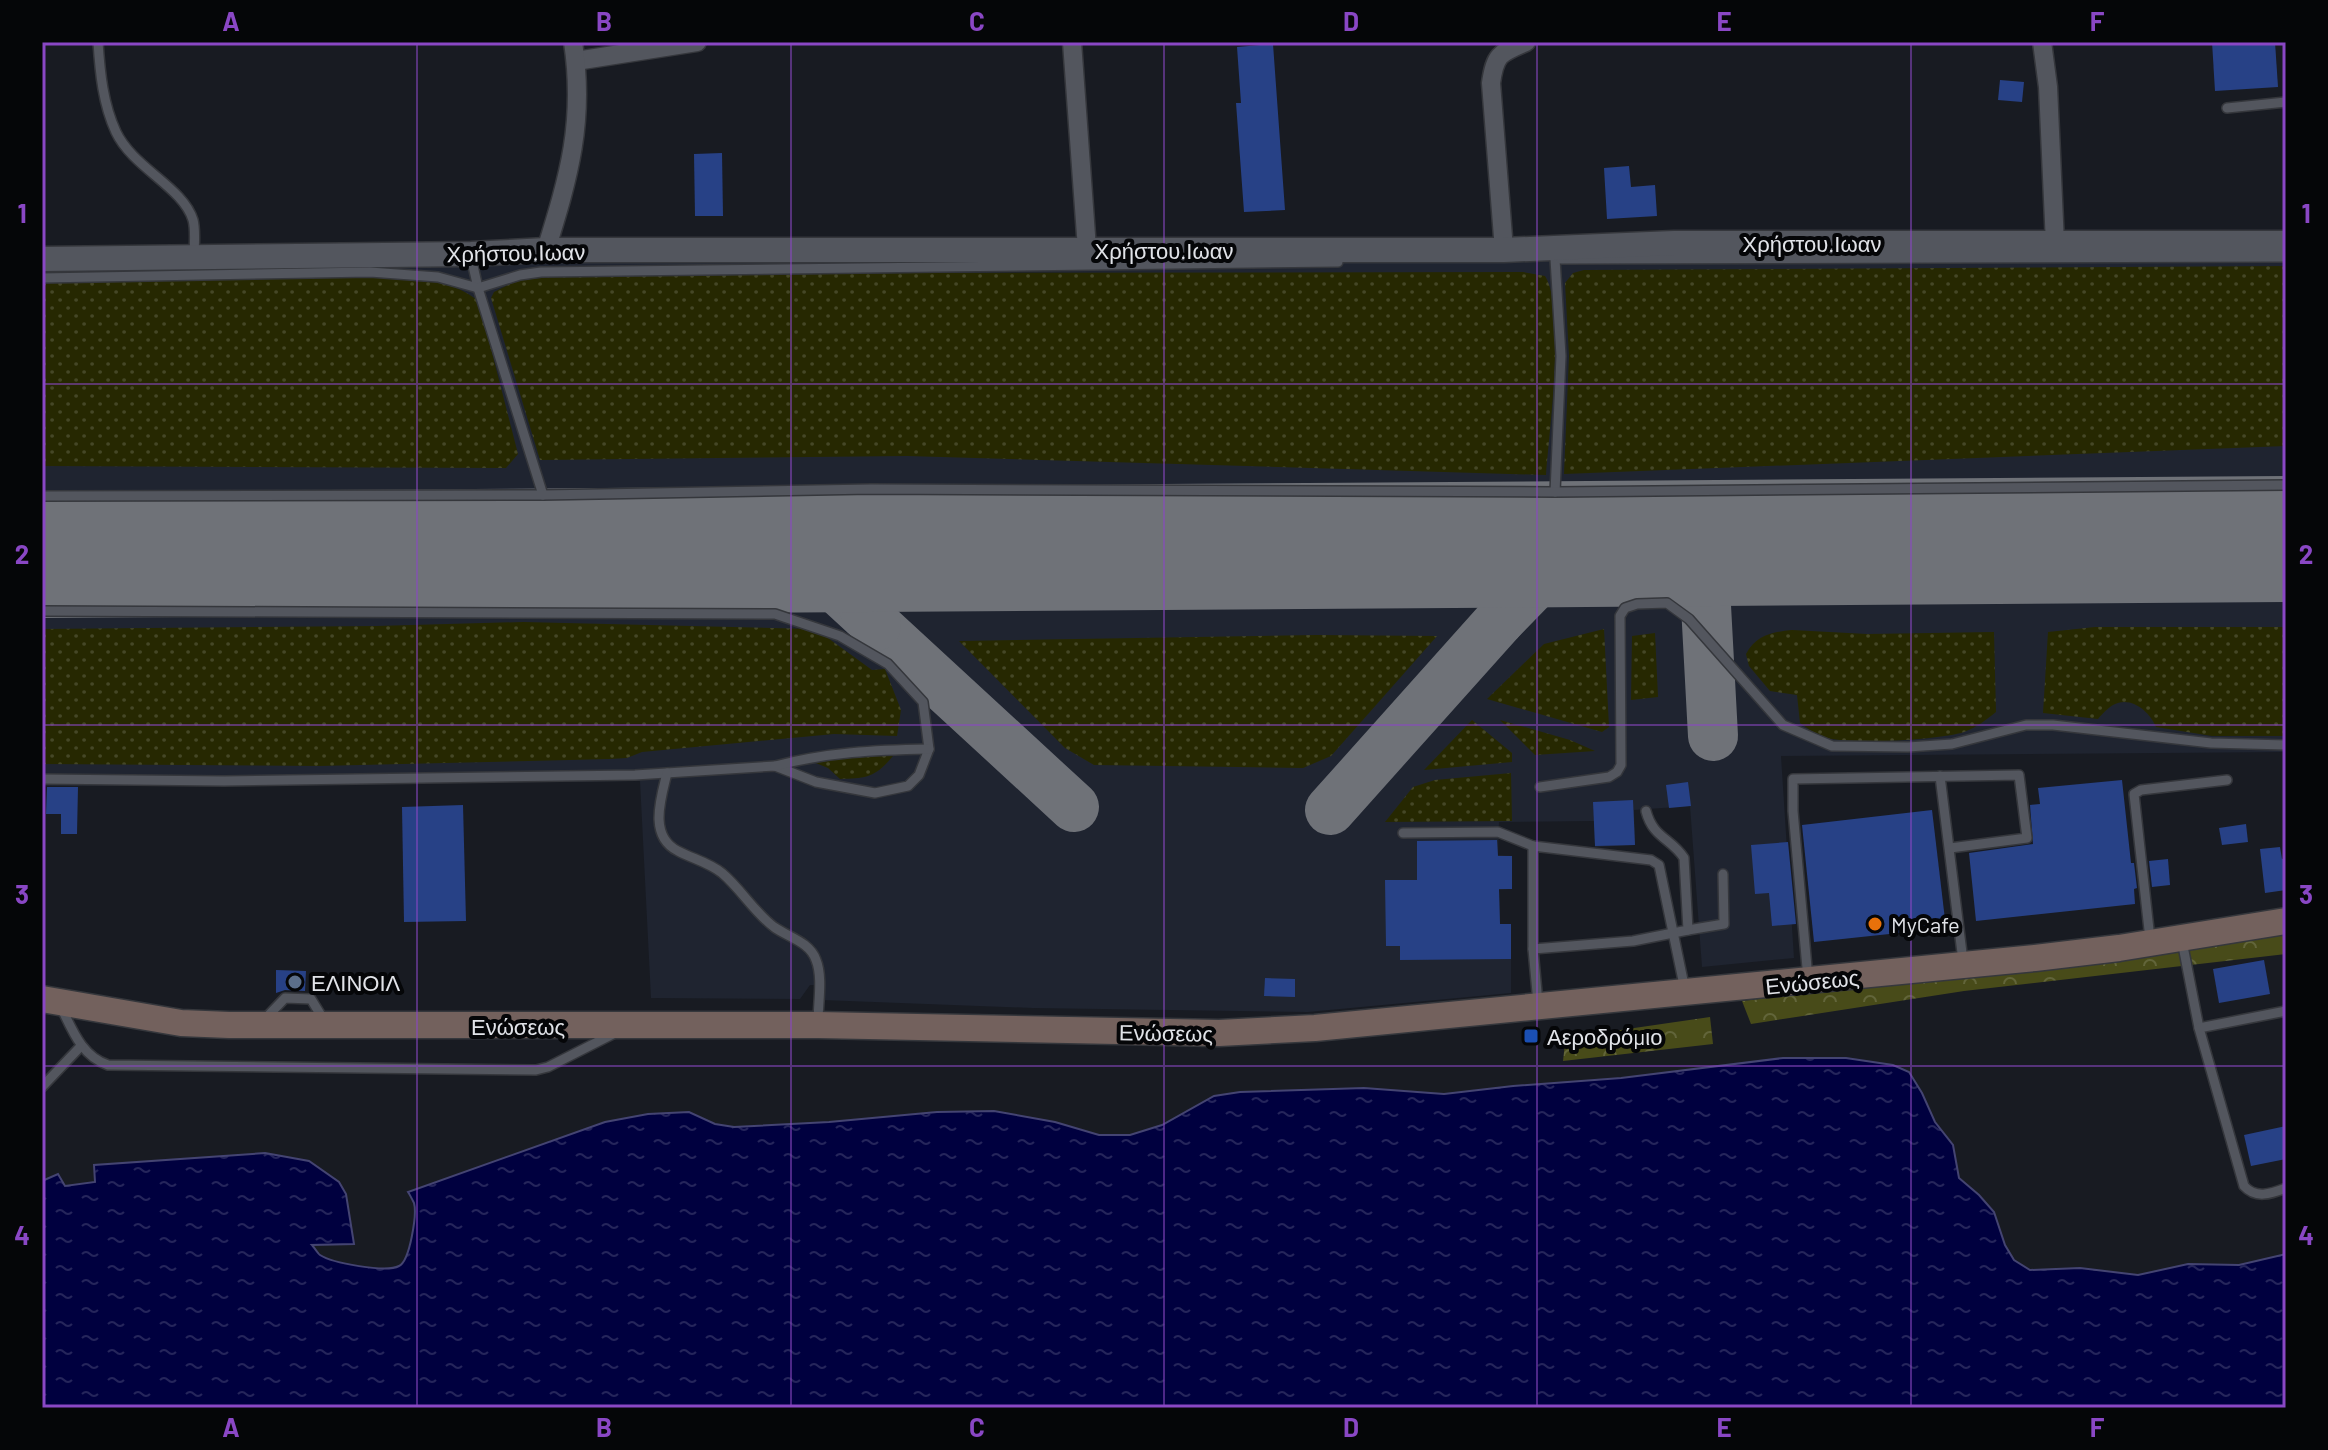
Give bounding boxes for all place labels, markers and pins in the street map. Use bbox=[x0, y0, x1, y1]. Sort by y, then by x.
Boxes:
place label: MyCafe bbox=[1891, 911, 1960, 937]
marker: MyCafe bbox=[1866, 915, 1884, 933]
place label: ΕΛΙΝΟΙΛ bbox=[311, 969, 401, 995]
marker: ΕΛΙΝΟΙΛ bbox=[286, 973, 304, 991]
place label: Αεροδρόμιο bbox=[1547, 1023, 1662, 1050]
marker: Αεροδρόμιο bbox=[1522, 1027, 1540, 1045]

